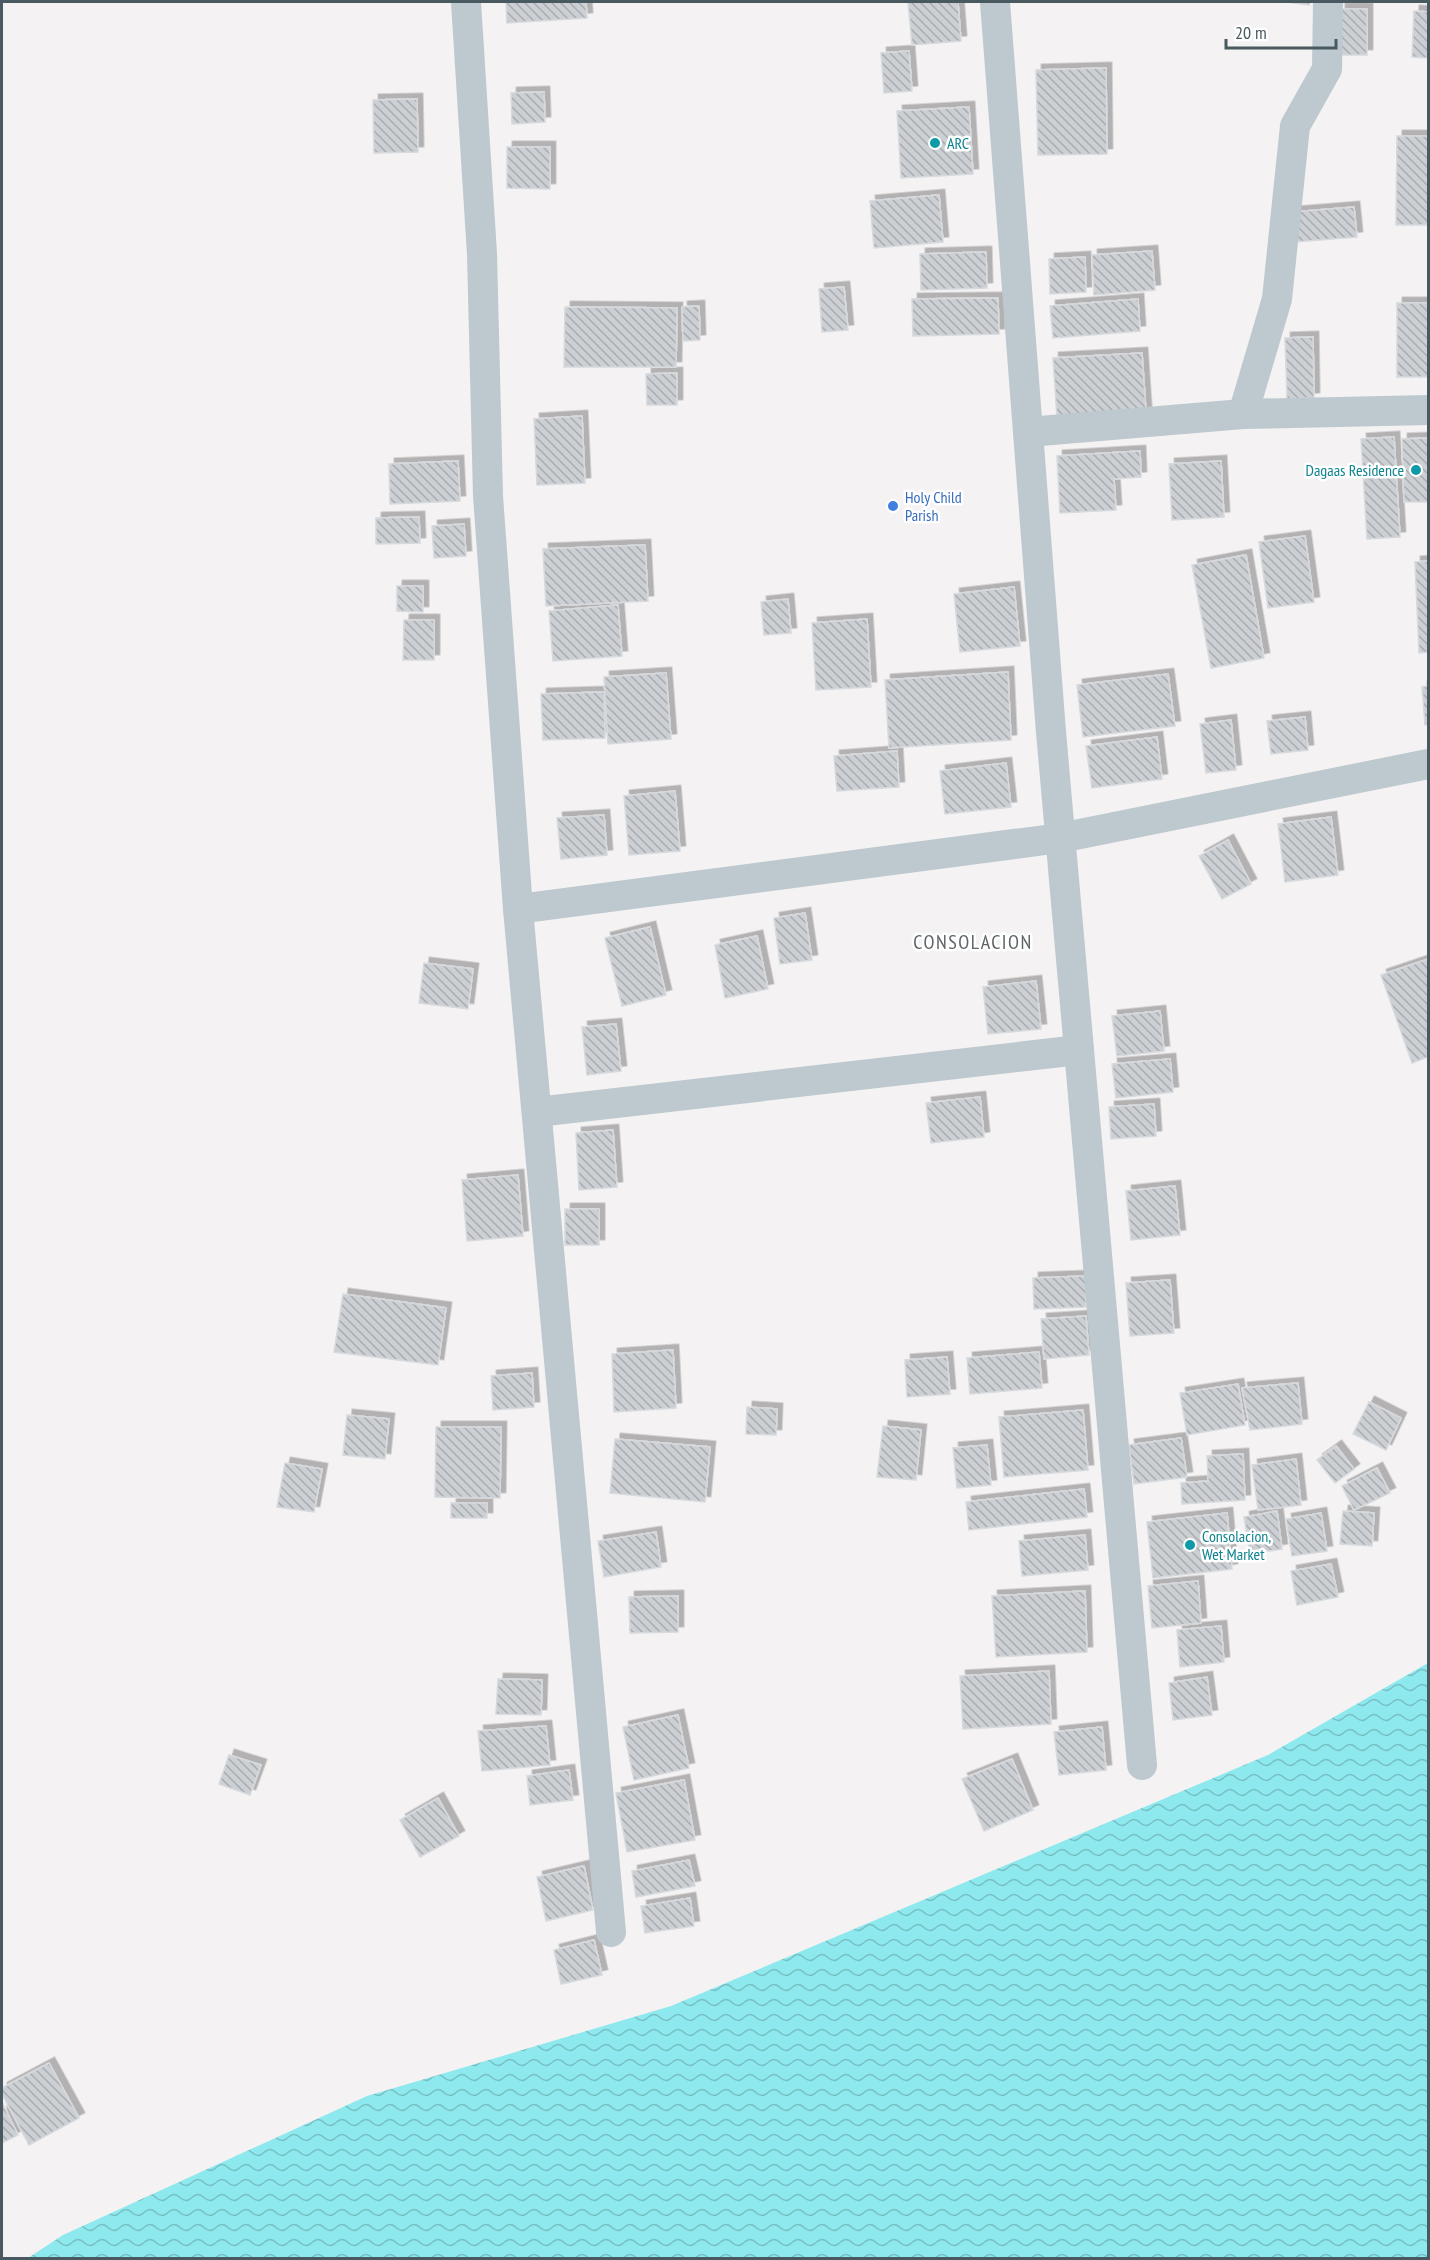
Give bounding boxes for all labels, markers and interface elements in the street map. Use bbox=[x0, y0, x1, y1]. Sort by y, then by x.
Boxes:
scale bar bbox=[1226, 12, 1336, 50]
text: 20 m bbox=[1235, 21, 1267, 44]
place label: ARC bbox=[947, 133, 969, 153]
marker: ARC bbox=[928, 136, 942, 150]
place label: Dagaas Residence bbox=[1306, 460, 1404, 480]
marker: Dagaas Residence bbox=[1409, 463, 1423, 477]
place label: Holy Child Parish bbox=[905, 487, 962, 525]
marker: Holy Child Parish bbox=[886, 499, 900, 513]
district label: CONSOLACION bbox=[913, 929, 1033, 955]
place label: Consolacion, Wet Market bbox=[1202, 1526, 1271, 1564]
marker: Consolacion, Wet Market bbox=[1183, 1538, 1197, 1552]

